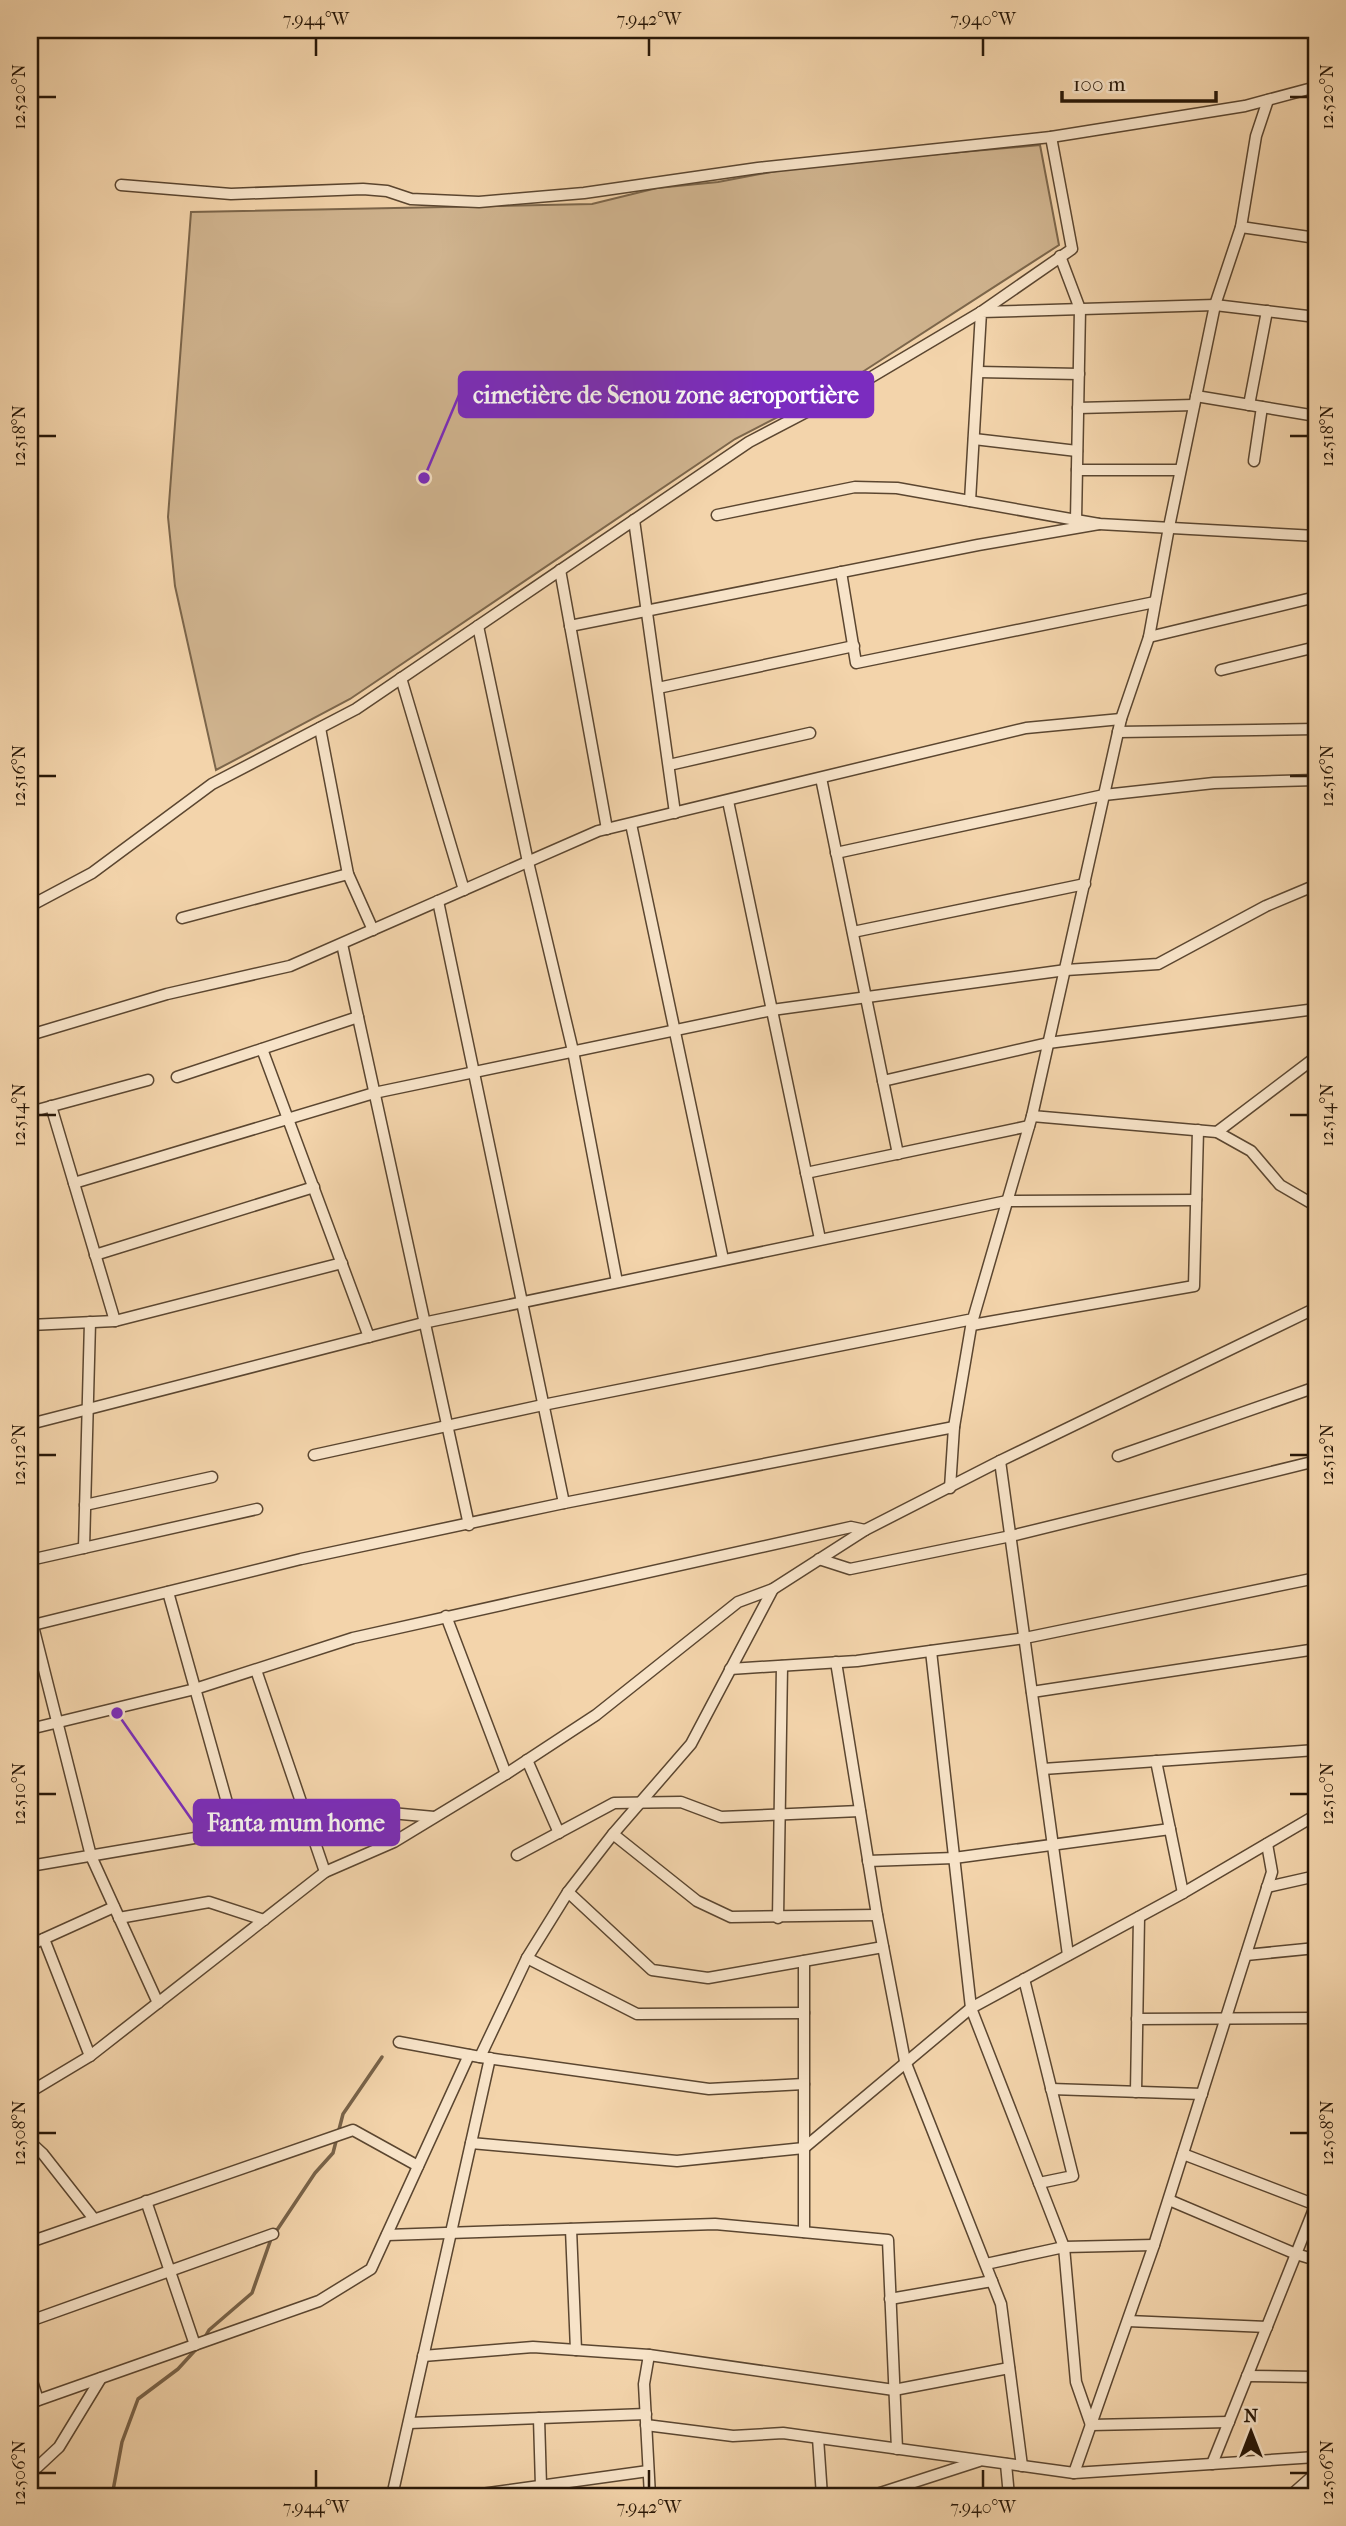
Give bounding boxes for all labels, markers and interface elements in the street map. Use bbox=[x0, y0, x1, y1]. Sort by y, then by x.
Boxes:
text: 7.944°W bbox=[283, 9, 351, 30]
text: 7.942°W bbox=[617, 9, 683, 30]
text: 7.940°W bbox=[950, 9, 1017, 30]
scale bar bbox=[1062, 60, 1216, 104]
text: 12.520°N bbox=[9, 64, 30, 130]
text: 12.520°N bbox=[1317, 64, 1338, 130]
text: 100 m bbox=[1073, 72, 1126, 96]
callout: cimetière de Senou zone aeroportière bbox=[459, 372, 873, 417]
text: cimetière de Senou zone aeroportière bbox=[473, 381, 859, 409]
text: 12.518°N bbox=[9, 405, 30, 467]
text: 12.518°N bbox=[1317, 405, 1338, 467]
text: 12.516°N bbox=[9, 744, 30, 807]
text: 12.516°N bbox=[1317, 744, 1338, 807]
text: 12.514°N bbox=[9, 1083, 30, 1147]
text: 12.514°N bbox=[1317, 1083, 1338, 1147]
text: 12.512°N bbox=[9, 1424, 30, 1486]
text: 12.512°N bbox=[1317, 1424, 1338, 1486]
text: 12.510°N bbox=[9, 1762, 30, 1825]
text: 12.510°N bbox=[1317, 1762, 1338, 1825]
callout: Fanta mum home bbox=[194, 1800, 399, 1845]
text: Fanta mum home bbox=[206, 1809, 385, 1837]
text: 12.508°N bbox=[9, 2100, 30, 2166]
text: 12.508°N bbox=[1317, 2100, 1338, 2166]
north arrow bbox=[1216, 2396, 1286, 2466]
text: N bbox=[1244, 2405, 1259, 2427]
text: 12.506°N bbox=[9, 2440, 30, 2506]
text: 12.506°N bbox=[1317, 2440, 1338, 2506]
text: 7.944°W bbox=[283, 2497, 351, 2518]
text: 7.942°W bbox=[617, 2497, 683, 2518]
text: 7.940°W bbox=[950, 2497, 1017, 2518]

